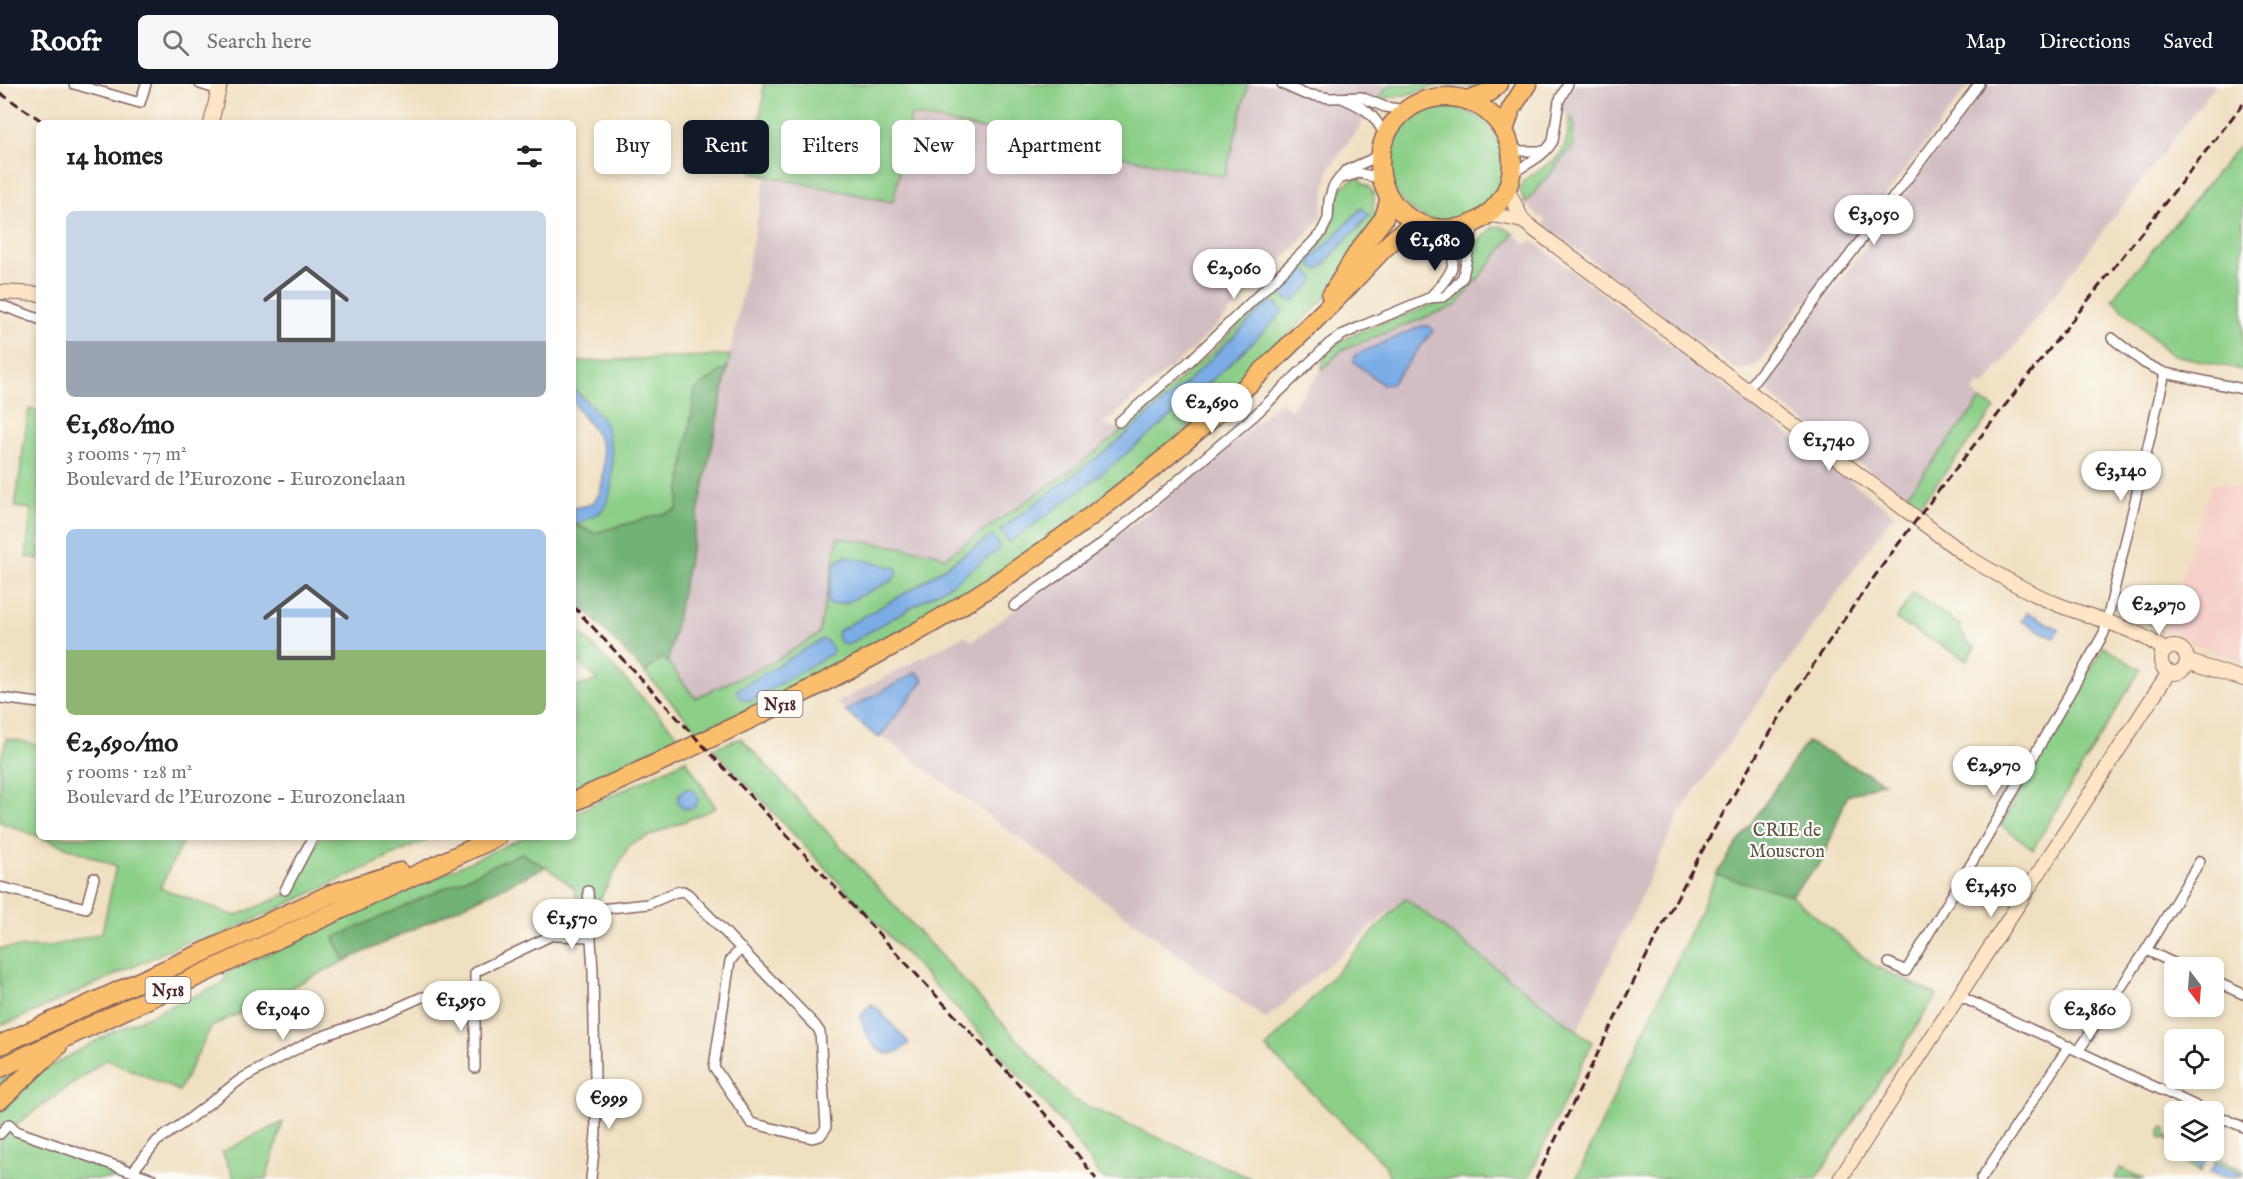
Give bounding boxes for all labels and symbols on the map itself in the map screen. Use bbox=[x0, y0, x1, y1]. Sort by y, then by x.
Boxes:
pin: €3,050 bbox=[1825, 195, 1923, 246]
pin: €1,680 bbox=[1386, 221, 1484, 272]
pin: €2,060 bbox=[1185, 249, 1283, 300]
pin: €2,690 bbox=[1163, 383, 1261, 434]
pin: €1,740 bbox=[1780, 421, 1878, 472]
pin: €3,140 bbox=[2072, 451, 2170, 502]
pin: €2,970 bbox=[2110, 585, 2208, 636]
road number: N518 bbox=[758, 691, 802, 717]
pin: €2,970 bbox=[1945, 746, 2043, 797]
park label: CRIE de Mouscron bbox=[1749, 820, 1825, 864]
pin: €1,450 bbox=[1942, 867, 2040, 918]
pin: €1,570 bbox=[523, 899, 621, 950]
north arrow bbox=[2164, 957, 2224, 1017]
road number: N518 bbox=[146, 977, 190, 1003]
pin: €1,950 bbox=[412, 981, 510, 1032]
pin: €1,040 bbox=[234, 990, 332, 1041]
pin: €2,860 bbox=[2041, 990, 2139, 1041]
pin: €999 bbox=[573, 1079, 645, 1130]

